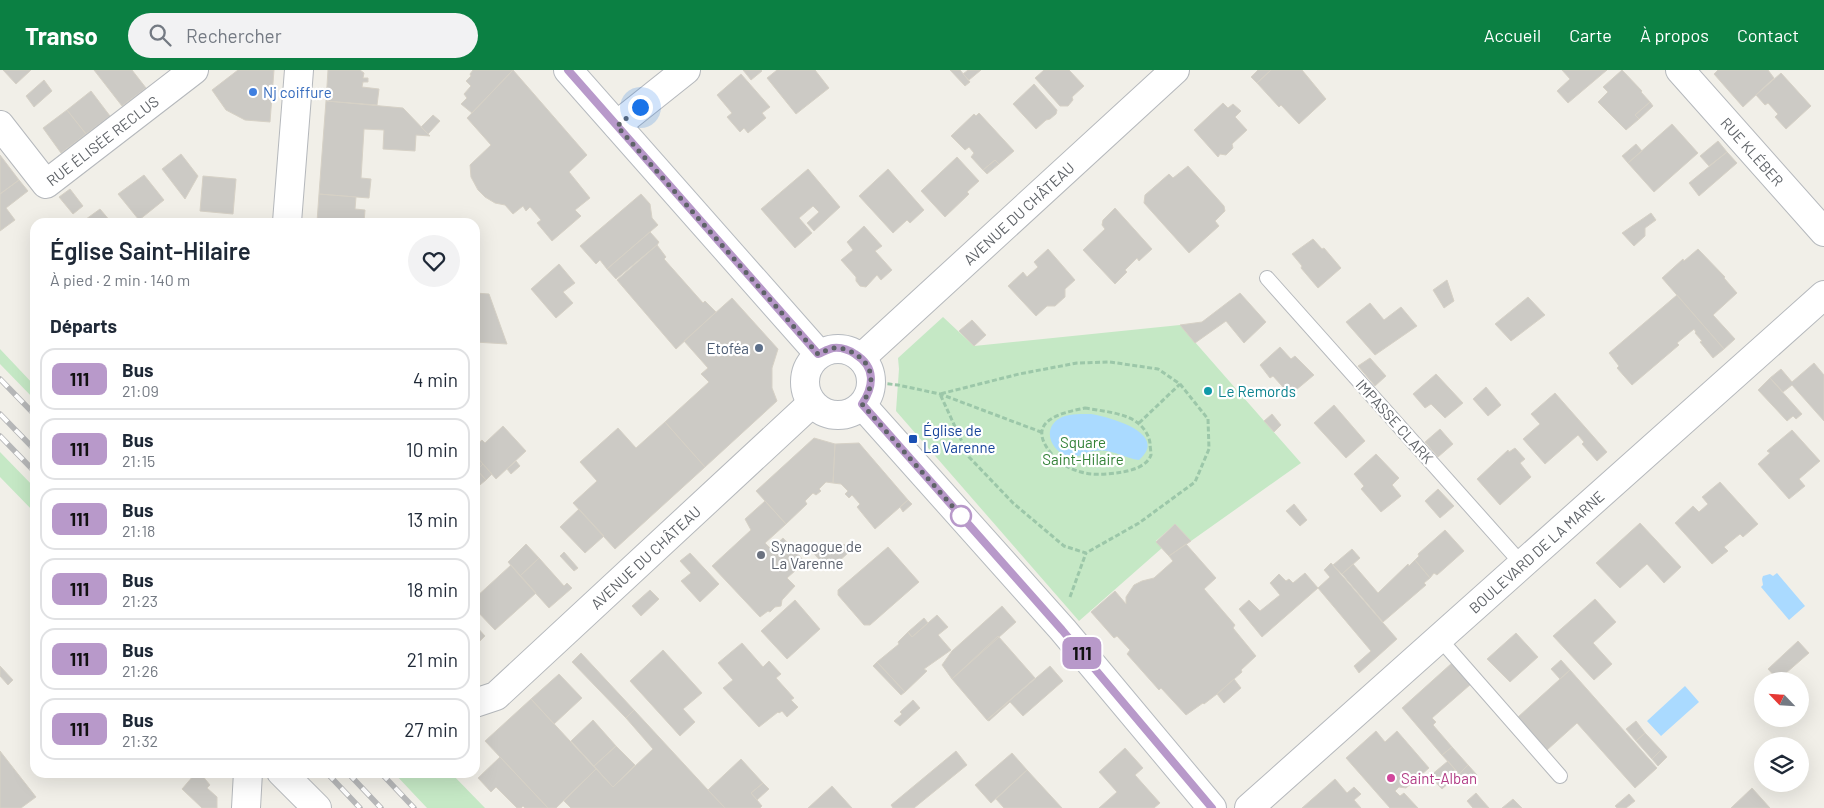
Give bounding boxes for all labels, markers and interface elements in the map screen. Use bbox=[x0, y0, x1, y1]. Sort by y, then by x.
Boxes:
search box bbox=[128, 13, 478, 58]
text: Transo bbox=[25, 21, 98, 50]
icon: search bbox=[146, 21, 174, 49]
text: Rechercher bbox=[186, 24, 282, 47]
text: Accueil bbox=[1484, 24, 1541, 46]
text: Carte bbox=[1569, 24, 1612, 46]
text: À propos bbox=[1640, 24, 1709, 46]
text: Contact bbox=[1737, 24, 1799, 46]
place label: Nj coiffure bbox=[263, 83, 332, 101]
marker: Nj coiffure bbox=[247, 86, 259, 98]
street label: RUE ÉLISÉE RECLUS bbox=[43, 92, 162, 189]
your location bbox=[628, 95, 653, 120]
street label: RUE KLÉBER bbox=[1717, 114, 1788, 189]
street label: AVENUE DU CHÂTEAU bbox=[960, 158, 1078, 269]
button: heart bbox=[408, 235, 460, 287]
text: Église Saint-Hilaire bbox=[50, 236, 251, 265]
text: À pied · 2 min · 140 m bbox=[50, 270, 190, 289]
text: Départs bbox=[50, 314, 117, 337]
place label: Etoféa bbox=[706, 339, 749, 357]
marker: Etoféa bbox=[753, 342, 765, 354]
text: Bus bbox=[122, 358, 154, 381]
text: 111 bbox=[70, 368, 89, 390]
text: 4 min bbox=[413, 368, 458, 391]
street label: IMPASSE CLARK bbox=[1353, 375, 1437, 467]
text: 21:09 bbox=[122, 381, 159, 400]
place label: Le Remords bbox=[1218, 382, 1296, 400]
marker: Le Remords bbox=[1202, 385, 1214, 397]
place label: Église de La Varenne bbox=[923, 421, 995, 456]
text: Bus bbox=[122, 428, 154, 451]
marker: Église de La Varenne bbox=[907, 433, 919, 445]
park label: Square Saint-Hilaire bbox=[1042, 433, 1124, 468]
text: 111 bbox=[70, 438, 89, 460]
text: 10 min bbox=[406, 438, 458, 461]
text: 21:15 bbox=[122, 451, 155, 470]
street label: BOULEVARD DE LA MARNE bbox=[1465, 487, 1608, 617]
text: Bus bbox=[122, 498, 154, 521]
street label: AVENUE DU CHÂTEAU bbox=[587, 502, 704, 613]
unlabelled marker bbox=[950, 505, 972, 527]
text: 111 bbox=[70, 508, 89, 530]
text: 13 min bbox=[407, 508, 458, 531]
text: 21:18 bbox=[122, 521, 155, 540]
place label: Synagogue de La Varenne bbox=[771, 537, 862, 572]
marker: Synagogue de La Varenne bbox=[755, 549, 767, 561]
text: Bus bbox=[122, 568, 154, 591]
text: 111 bbox=[70, 578, 89, 600]
text: 18 min bbox=[407, 578, 458, 601]
text: 21:23 bbox=[122, 591, 158, 610]
line badge: 111 bbox=[1053, 637, 1111, 669]
text: Bus bbox=[122, 638, 154, 661]
text: 111 bbox=[1072, 642, 1092, 664]
text: 111 bbox=[70, 648, 89, 670]
text: 21 min bbox=[407, 648, 458, 671]
text: 21:26 bbox=[122, 661, 158, 680]
north arrow bbox=[1754, 672, 1809, 728]
map controls bbox=[1754, 672, 1809, 792]
text: Bus bbox=[122, 708, 154, 731]
text: 111 bbox=[70, 718, 89, 740]
text: 27 min bbox=[404, 718, 458, 741]
text: 21:32 bbox=[122, 731, 158, 750]
button: layers bbox=[1754, 737, 1809, 792]
place label: Saint-Alban bbox=[1401, 769, 1477, 787]
marker: Saint-Alban bbox=[1385, 772, 1397, 784]

